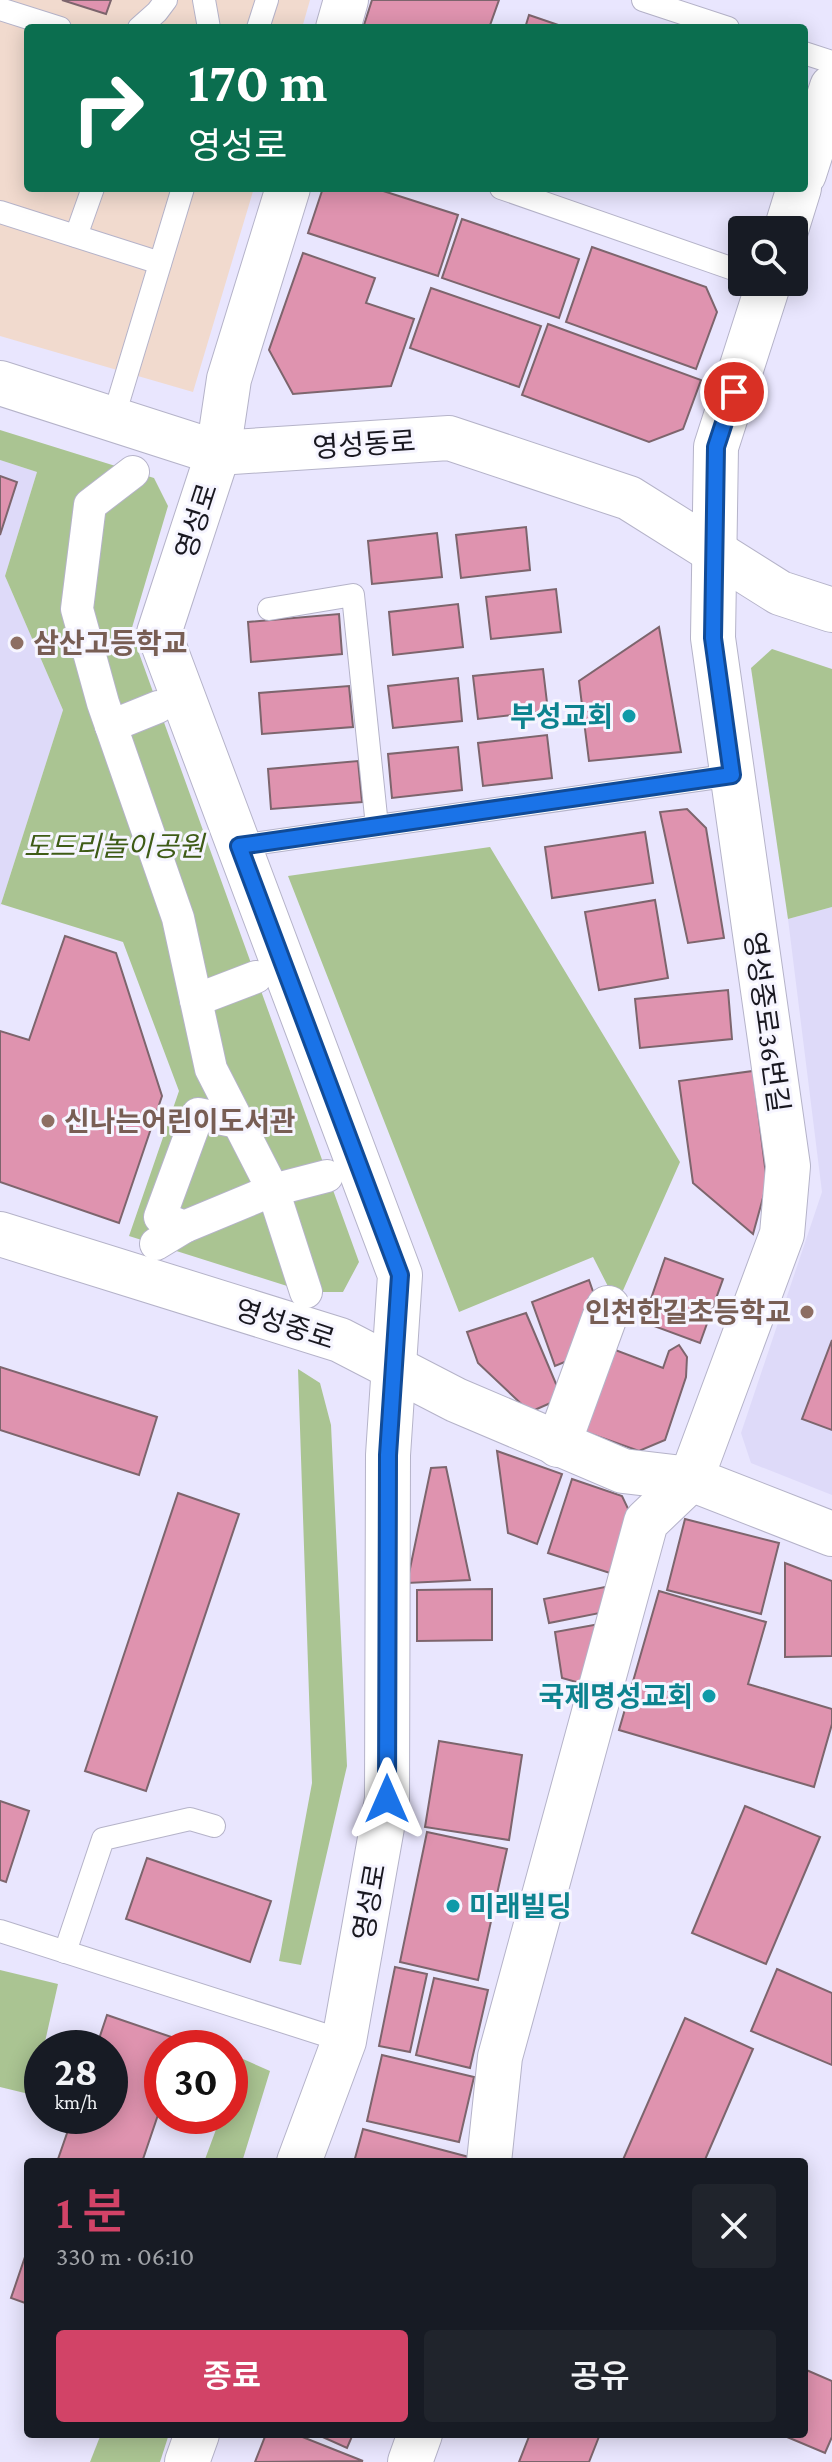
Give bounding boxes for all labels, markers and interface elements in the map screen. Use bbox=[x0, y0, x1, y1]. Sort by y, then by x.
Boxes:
text: 170 m bbox=[188, 51, 327, 113]
icon: right bbox=[56, 56, 160, 160]
text: 영성로 bbox=[188, 126, 287, 166]
map controls bbox=[728, 216, 808, 296]
button: search bbox=[728, 216, 808, 296]
pin bbox=[700, 358, 768, 426]
icon: arrive bbox=[712, 370, 756, 414]
street label: 영성동로 bbox=[312, 425, 417, 464]
street label: 영성로 bbox=[170, 480, 223, 563]
place label: 삼산고등학교 bbox=[33, 628, 188, 659]
marker: 삼산고등학교 bbox=[8, 634, 26, 652]
place label: 부성교회 bbox=[510, 701, 613, 732]
marker: 부성교회 bbox=[620, 707, 638, 725]
park label: 도드리놀이공원 bbox=[24, 831, 206, 862]
street label: 영성중로36번길 bbox=[738, 930, 795, 1114]
place label: 신나는어린이도서관 bbox=[64, 1106, 296, 1137]
marker: 신나는어린이도서관 bbox=[39, 1112, 57, 1130]
street label: 영성중로 bbox=[231, 1294, 339, 1355]
place label: 인천한길초등학교 bbox=[585, 1297, 791, 1328]
marker: 인천한길초등학교 bbox=[798, 1303, 816, 1321]
place label: 국제명성교회 bbox=[538, 1681, 693, 1712]
marker: 국제명성교회 bbox=[700, 1687, 718, 1705]
position arrow bbox=[345, 1757, 429, 1841]
street label: 영성로 bbox=[348, 1861, 391, 1943]
place label: 미래빌딩 bbox=[469, 1891, 572, 1922]
marker: 미래빌딩 bbox=[444, 1897, 462, 1915]
speed limit sign: 30 bbox=[144, 2030, 248, 2134]
text: 28 bbox=[54, 2049, 98, 2094]
text: km/h bbox=[54, 2091, 98, 2113]
button: close bbox=[692, 2184, 776, 2268]
text: 1 분 bbox=[56, 2185, 126, 2238]
text: 330 m · 06:10 bbox=[56, 2242, 194, 2271]
button: 종료 bbox=[56, 2330, 408, 2422]
button: 공유 bbox=[424, 2330, 776, 2422]

